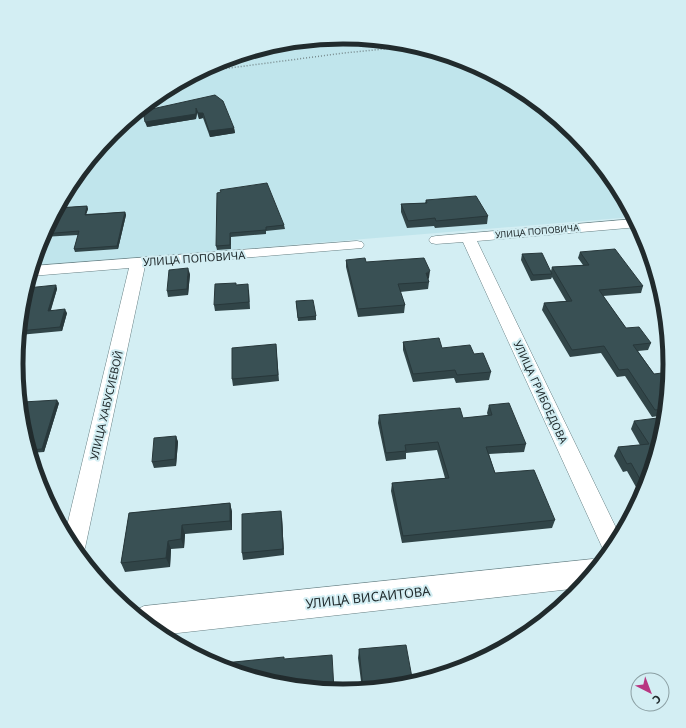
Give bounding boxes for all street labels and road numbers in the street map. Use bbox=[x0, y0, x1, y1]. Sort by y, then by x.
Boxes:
street label: УЛИЦА ПОПОВИЧА bbox=[495, 221, 580, 241]
street label: УЛИЦА ПОПОВИЧА bbox=[142, 247, 247, 269]
street label: УЛИЦА ГРИБОЕДОВА bbox=[510, 338, 572, 447]
street label: УЛИЦА ХАБУСИЕВОЙ bbox=[86, 349, 126, 461]
street label: УЛИЦА ВИСАИТОВА bbox=[305, 581, 432, 613]

